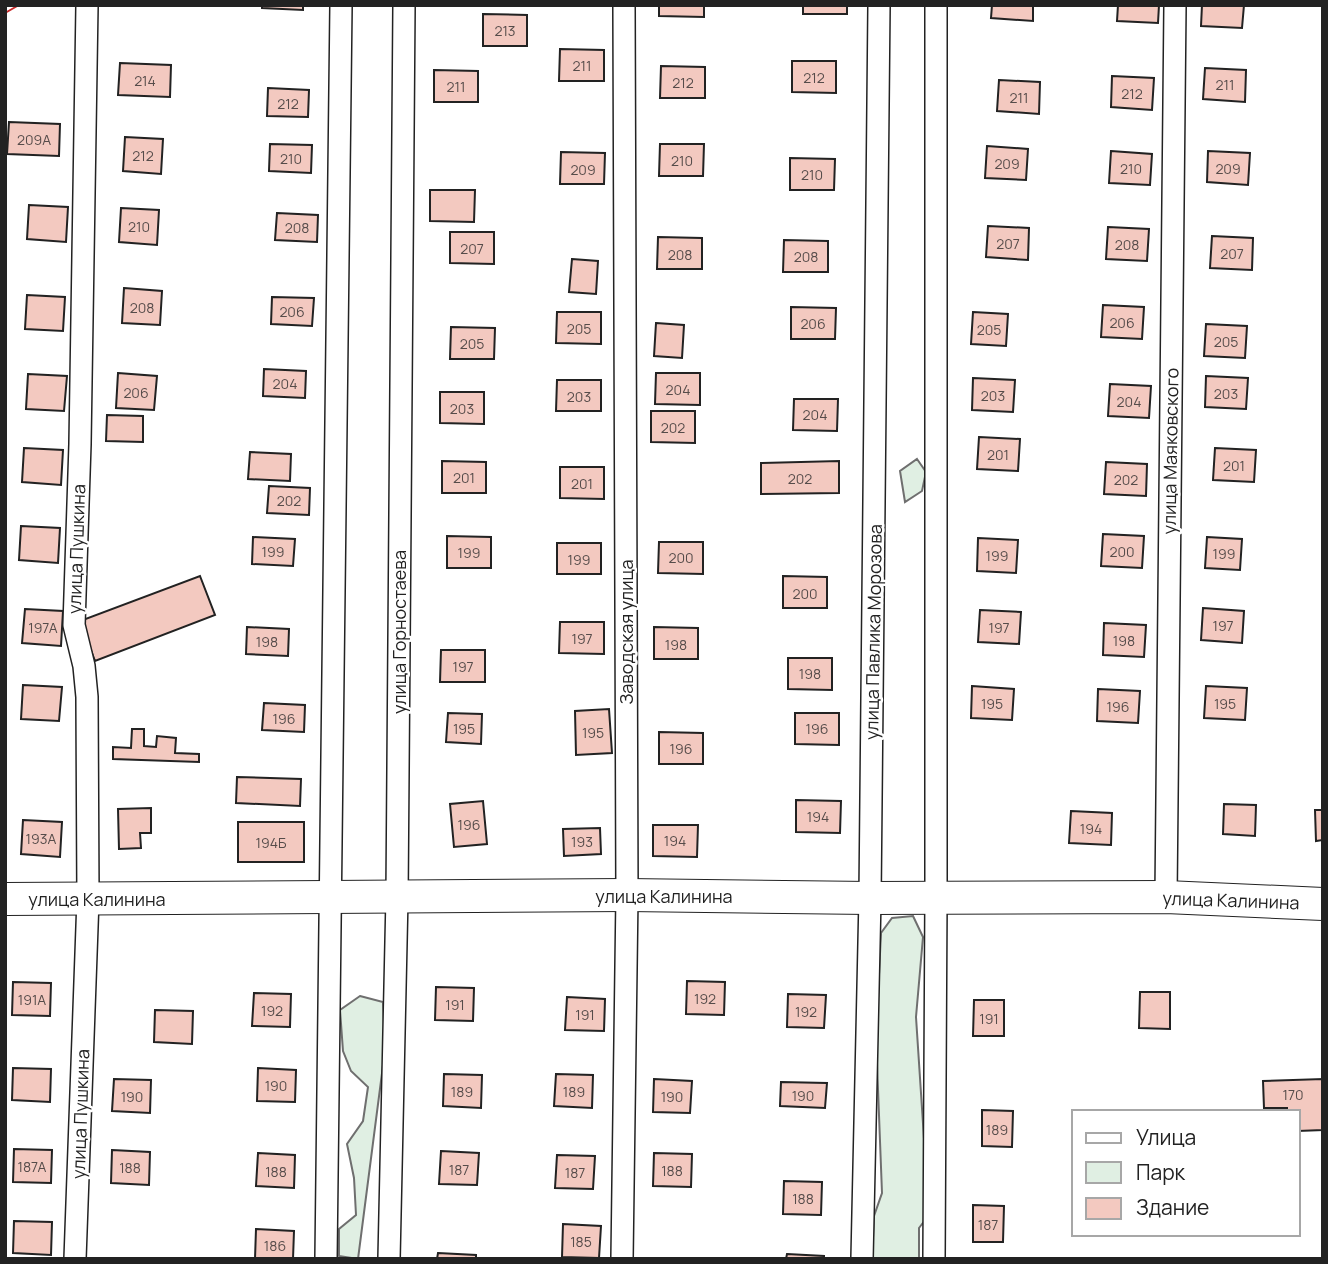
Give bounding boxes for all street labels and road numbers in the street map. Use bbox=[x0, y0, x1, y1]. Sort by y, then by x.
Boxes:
street label: улица Маяковского bbox=[1157, 367, 1183, 535]
street label: улица Пушкина bbox=[62, 484, 90, 614]
street label: улица Павлика Морозова bbox=[859, 524, 887, 740]
street label: улица Горностаева bbox=[387, 550, 411, 714]
street label: Заводская улица bbox=[614, 559, 638, 705]
street label: улица Калинина bbox=[595, 884, 733, 908]
street label: улица Калинина bbox=[1162, 886, 1300, 914]
street label: улица Калинина bbox=[28, 887, 166, 911]
street label: улица Пушкина bbox=[66, 1049, 94, 1179]

